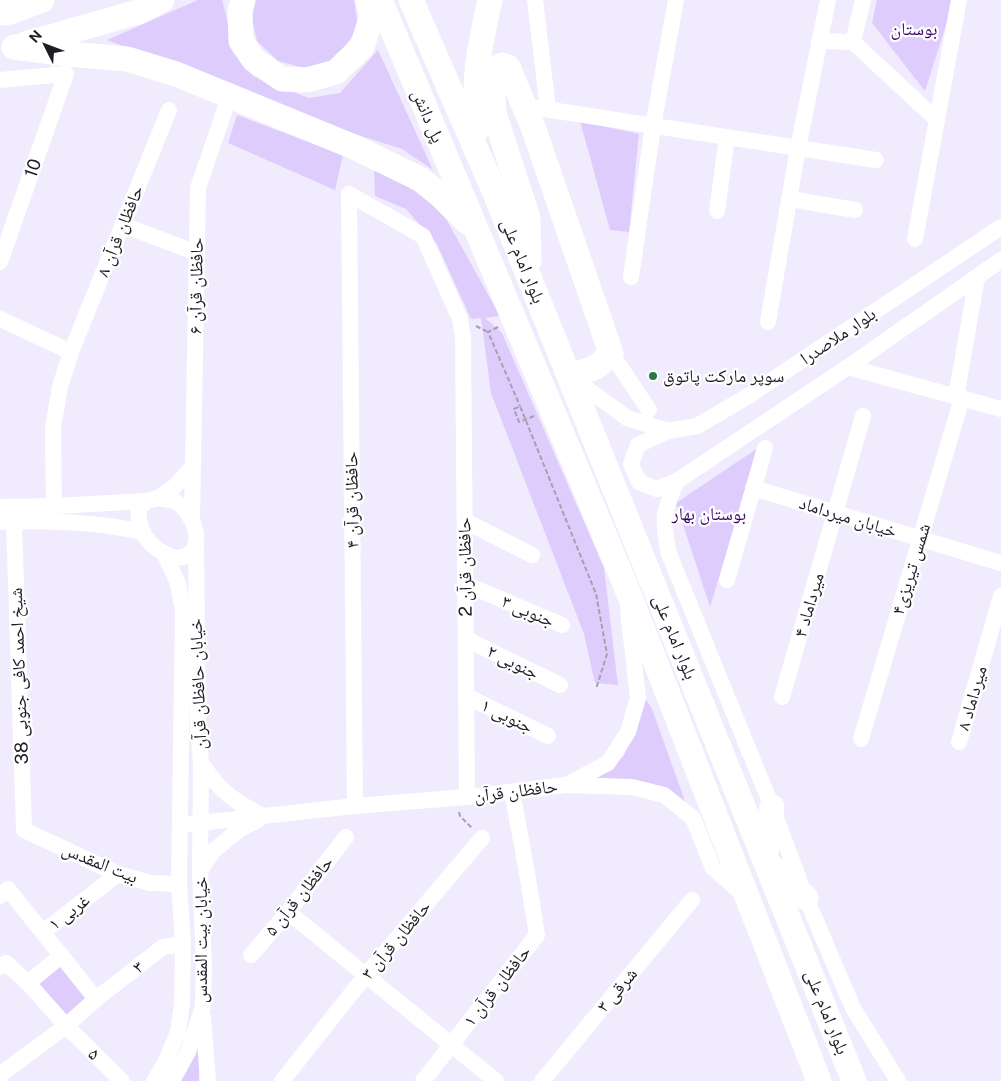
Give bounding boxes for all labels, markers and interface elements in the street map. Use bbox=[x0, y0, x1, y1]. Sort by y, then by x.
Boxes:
park label: بوستان bbox=[891, 18, 937, 40]
north arrow bbox=[20, 20, 70, 70]
text: N bbox=[26, 27, 45, 46]
street label: پل دانش bbox=[407, 86, 449, 146]
street label: 10 bbox=[20, 156, 45, 180]
street label: حافظان قرآن ۸ bbox=[92, 182, 148, 280]
street label: بلوار امام علی bbox=[495, 215, 550, 307]
street label: حافظان قرآن ۶ bbox=[184, 238, 208, 334]
street label: بلوار ملاصدرا bbox=[796, 303, 880, 369]
place label: سوپر مارکت پاتوق bbox=[663, 365, 784, 387]
marker: سوپر مارکت پاتوق bbox=[647, 370, 659, 382]
street label: حافظان قرآن ۴ bbox=[340, 452, 364, 548]
street label: خیابان میرداماد bbox=[797, 492, 899, 542]
park label: بوستان بهار bbox=[671, 503, 746, 525]
street label: حافظان قرآن 2 bbox=[453, 517, 477, 617]
street label: شمس تیریزی۴ bbox=[887, 521, 935, 617]
street label: میرداماد ۴ bbox=[789, 570, 828, 640]
street label: شیخ احمد کافی جنوبی 38 bbox=[5, 587, 34, 765]
street label: جنوبی ۳ bbox=[498, 590, 558, 632]
street label: بلوار امام علی bbox=[647, 591, 702, 683]
street label: خیابان حافظان قرآن bbox=[185, 618, 211, 750]
street label: جنوبی ۲ bbox=[483, 640, 543, 684]
street label: میرداماد ۸ bbox=[952, 663, 991, 733]
street label: جنوبی ۱ bbox=[477, 694, 537, 738]
street label: حافظان قرآن bbox=[473, 775, 559, 807]
street label: بیت المقدس bbox=[59, 838, 141, 888]
street label: حافظان قرآن ۵ bbox=[260, 852, 338, 940]
street label: خیابان بیت المقدس bbox=[190, 877, 212, 1003]
street label: ۱ غربی bbox=[44, 889, 94, 935]
street label: حافظان قرآن ۳ bbox=[357, 896, 435, 984]
street label: حافظان قرآن ۱ bbox=[459, 941, 535, 1031]
street label: ۳ bbox=[128, 956, 147, 977]
street label: ۳ شرقی bbox=[592, 963, 642, 1017]
street label: بلوار امام علی bbox=[799, 966, 854, 1058]
street label: ۵ bbox=[84, 1043, 105, 1064]

